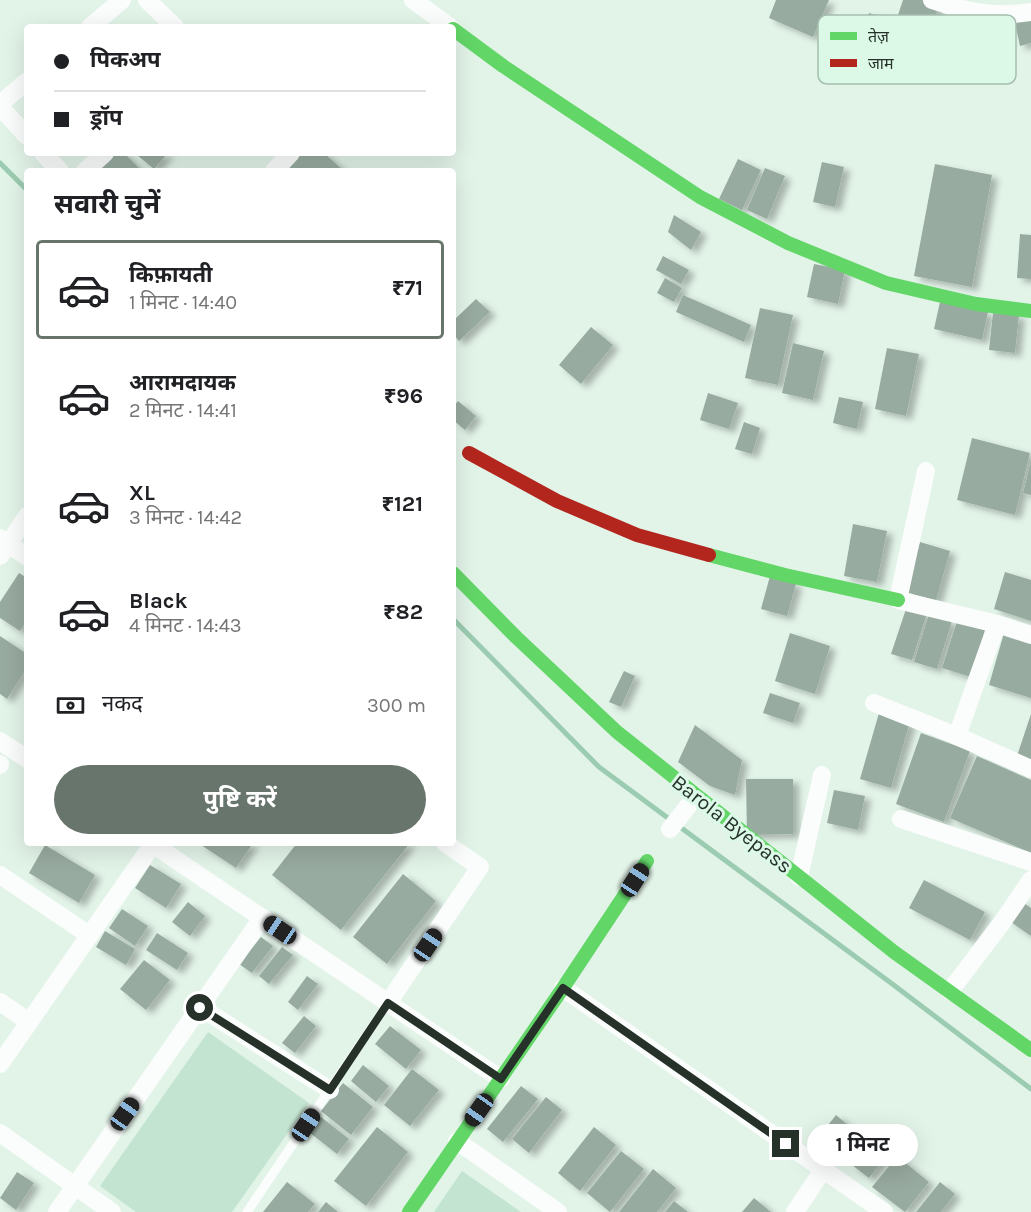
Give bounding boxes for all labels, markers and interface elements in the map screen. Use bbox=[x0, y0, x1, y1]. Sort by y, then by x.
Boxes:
legend bbox=[818, 15, 1016, 84]
text: तेज़ bbox=[868, 27, 890, 46]
text: पिकअप bbox=[90, 47, 161, 73]
text: जाम bbox=[868, 54, 894, 73]
text: ड्रॉप bbox=[90, 105, 123, 131]
text: सवारी चुनें bbox=[54, 188, 160, 220]
text: किफ़ायती bbox=[129, 262, 213, 288]
icon: car bbox=[57, 263, 111, 317]
text: ₹71 bbox=[392, 275, 423, 301]
text: 1 मिनट · 14:40 bbox=[129, 291, 237, 314]
text: आरामदायक bbox=[129, 370, 236, 396]
icon: car bbox=[57, 371, 111, 425]
text: ₹96 bbox=[384, 383, 423, 409]
text: 2 मिनट · 14:41 bbox=[129, 399, 237, 422]
icon: car bbox=[57, 479, 111, 533]
text: XL bbox=[129, 480, 155, 506]
text: ₹121 bbox=[381, 491, 423, 517]
text: 3 मिनट · 14:42 bbox=[129, 506, 242, 529]
icon: car bbox=[57, 587, 111, 641]
text: Black bbox=[129, 588, 188, 614]
text: ₹82 bbox=[383, 599, 423, 625]
text: 4 मिनट · 14:43 bbox=[129, 614, 242, 637]
icon: cash bbox=[54, 689, 87, 722]
text: नकद bbox=[102, 691, 143, 717]
text: 300 m bbox=[367, 694, 426, 717]
button: पुष्टि करें bbox=[54, 765, 426, 834]
street label: Barola Byepass bbox=[667, 770, 797, 878]
car bbox=[618, 860, 652, 900]
car bbox=[260, 912, 300, 948]
car bbox=[410, 925, 446, 965]
route start bbox=[186, 994, 213, 1021]
car bbox=[461, 1090, 497, 1130]
car bbox=[107, 1094, 143, 1134]
car bbox=[288, 1105, 324, 1145]
callout: 1 मिनट bbox=[807, 1123, 918, 1165]
route end bbox=[772, 1130, 799, 1157]
text: 1 मिनट bbox=[835, 1133, 890, 1156]

